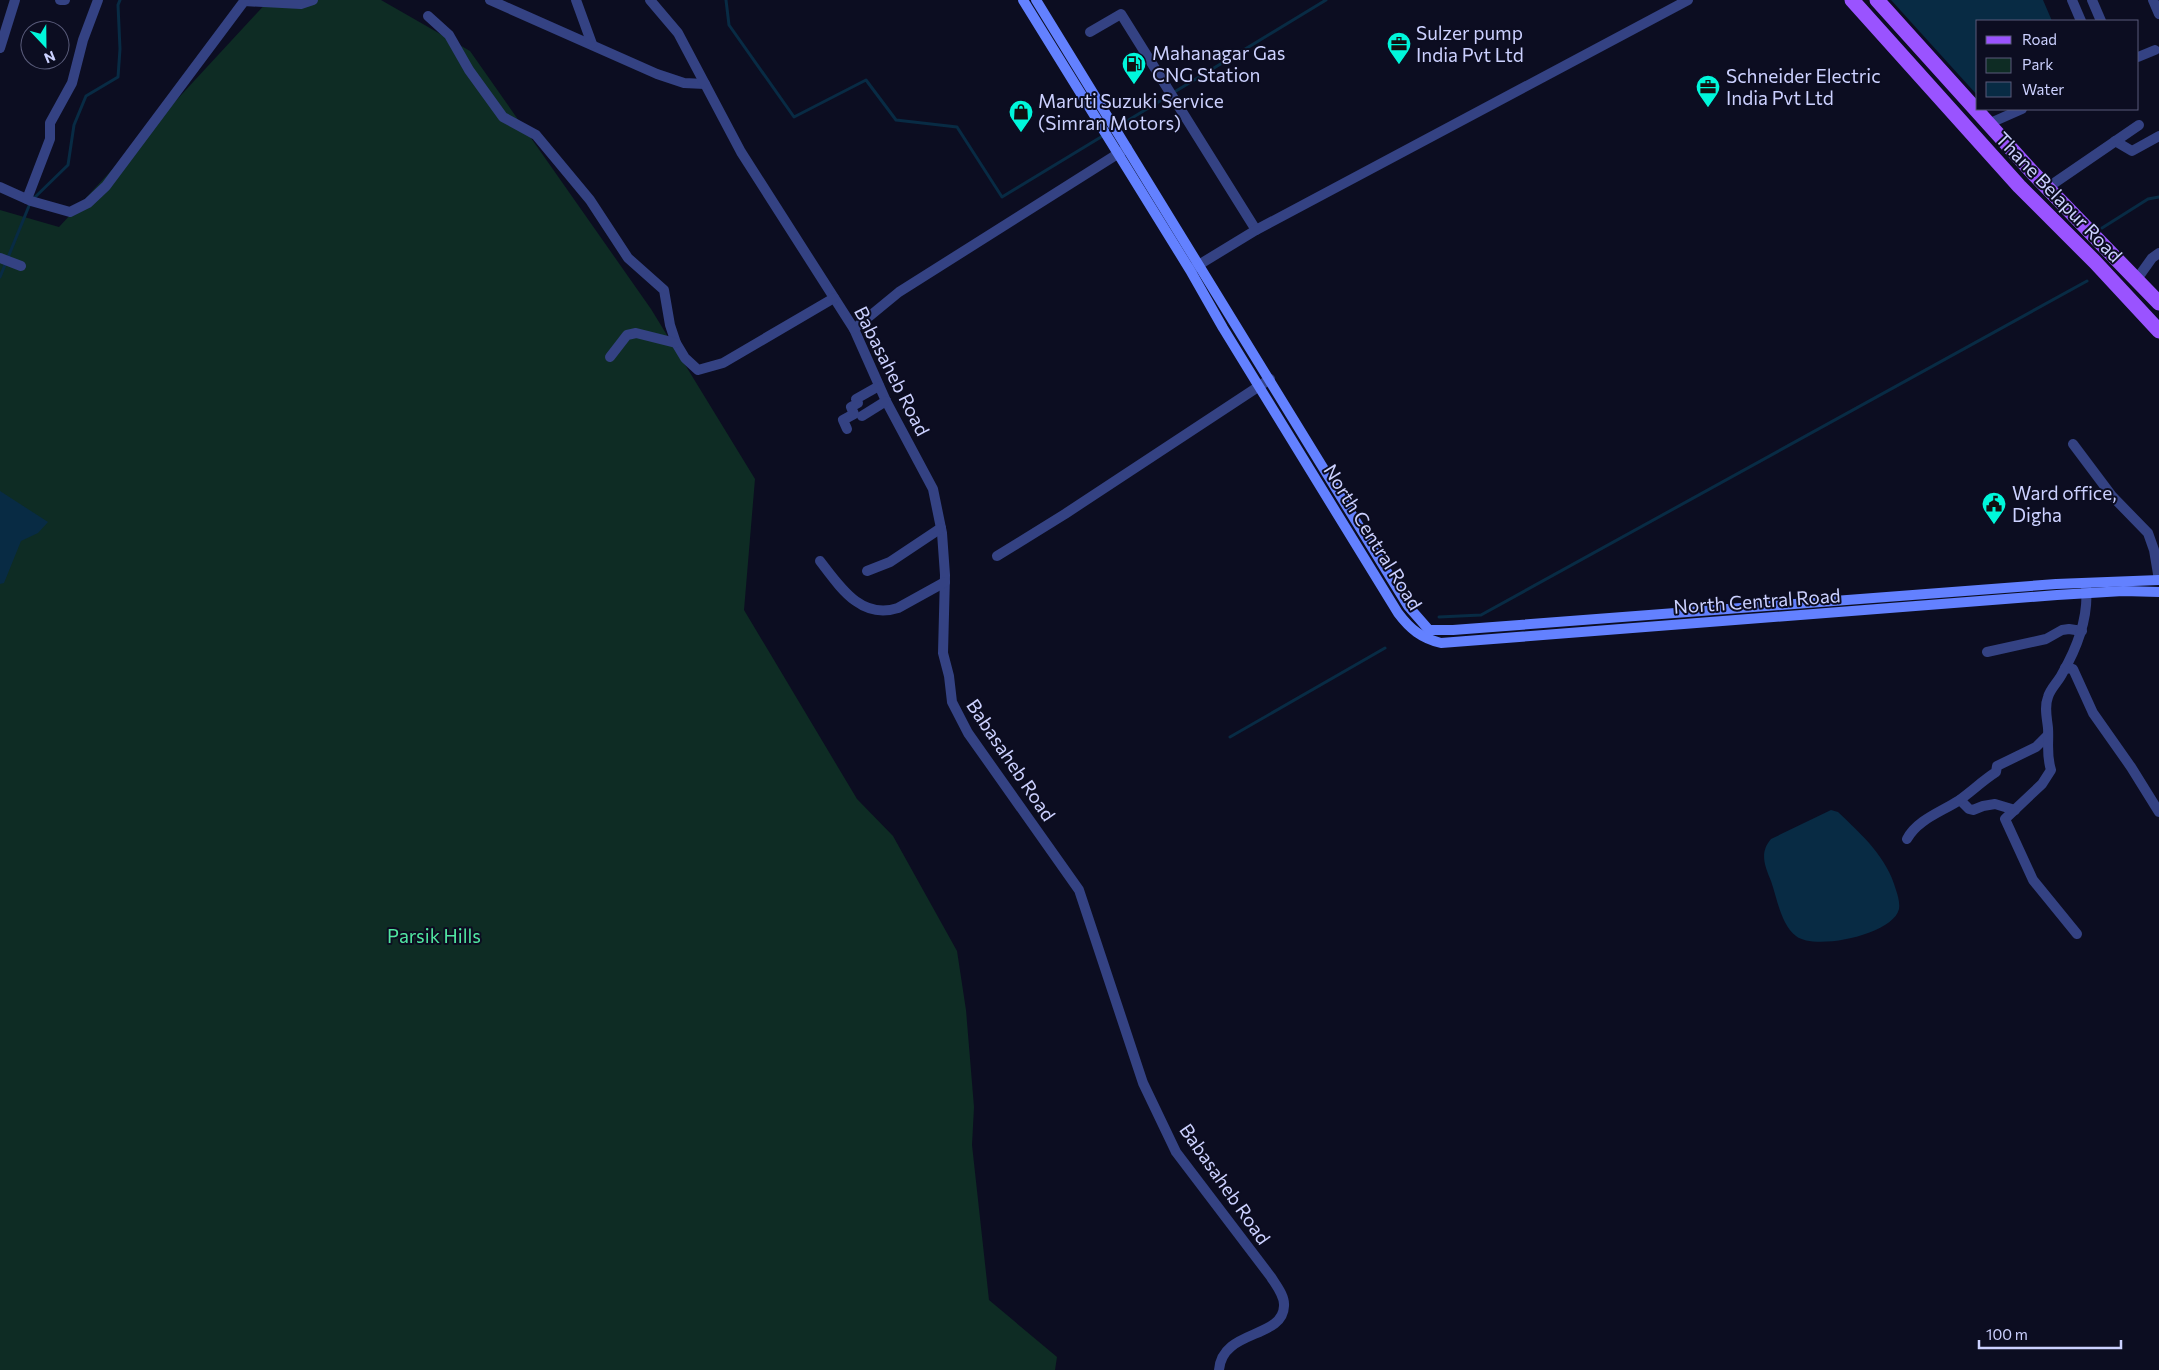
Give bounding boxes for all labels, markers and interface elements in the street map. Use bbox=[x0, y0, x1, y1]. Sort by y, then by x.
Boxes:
north arrow bbox=[20, 20, 70, 70]
legend bbox=[1976, 20, 2139, 110]
place label: Sulzer pump India Pvt Ltd bbox=[1416, 21, 1524, 66]
text: Road bbox=[2022, 30, 2057, 48]
office icon: Sulzer pump India Pvt Ltd bbox=[1386, 31, 1412, 65]
place label: Mahanagar Gas CNG Station bbox=[1152, 41, 1285, 86]
text: N bbox=[42, 48, 58, 67]
fuel station icon: Mahanagar Gas CNG Station bbox=[1121, 51, 1147, 85]
text: Park bbox=[2022, 55, 2053, 73]
place label: Schneider Electric India Pvt Ltd bbox=[1726, 64, 1881, 109]
office icon: Schneider Electric India Pvt Ltd bbox=[1695, 74, 1721, 108]
text: Water bbox=[2022, 80, 2064, 98]
place label: Maruti Suzuki Service (Simran Motors) bbox=[1038, 89, 1224, 134]
shop icon: Maruti Suzuki Service (Simran Motors) bbox=[1008, 99, 1034, 133]
street label: Thane Belapur Road bbox=[1991, 127, 2127, 267]
street label: Babasaheb Road bbox=[850, 302, 935, 439]
street label: North Central Road bbox=[1319, 460, 1428, 614]
place label: Ward office, Digha bbox=[2012, 481, 2117, 526]
public building icon: Ward office, Digha bbox=[1981, 491, 2007, 525]
street label: North Central Road bbox=[1673, 583, 1841, 618]
street label: Babasaheb Road bbox=[962, 694, 1061, 825]
park label: Parsik Hills bbox=[387, 924, 481, 947]
street label: Babasaheb Road bbox=[1175, 1119, 1276, 1249]
scale bar bbox=[1979, 1318, 2122, 1350]
text: 100 m bbox=[1986, 1325, 2028, 1343]

